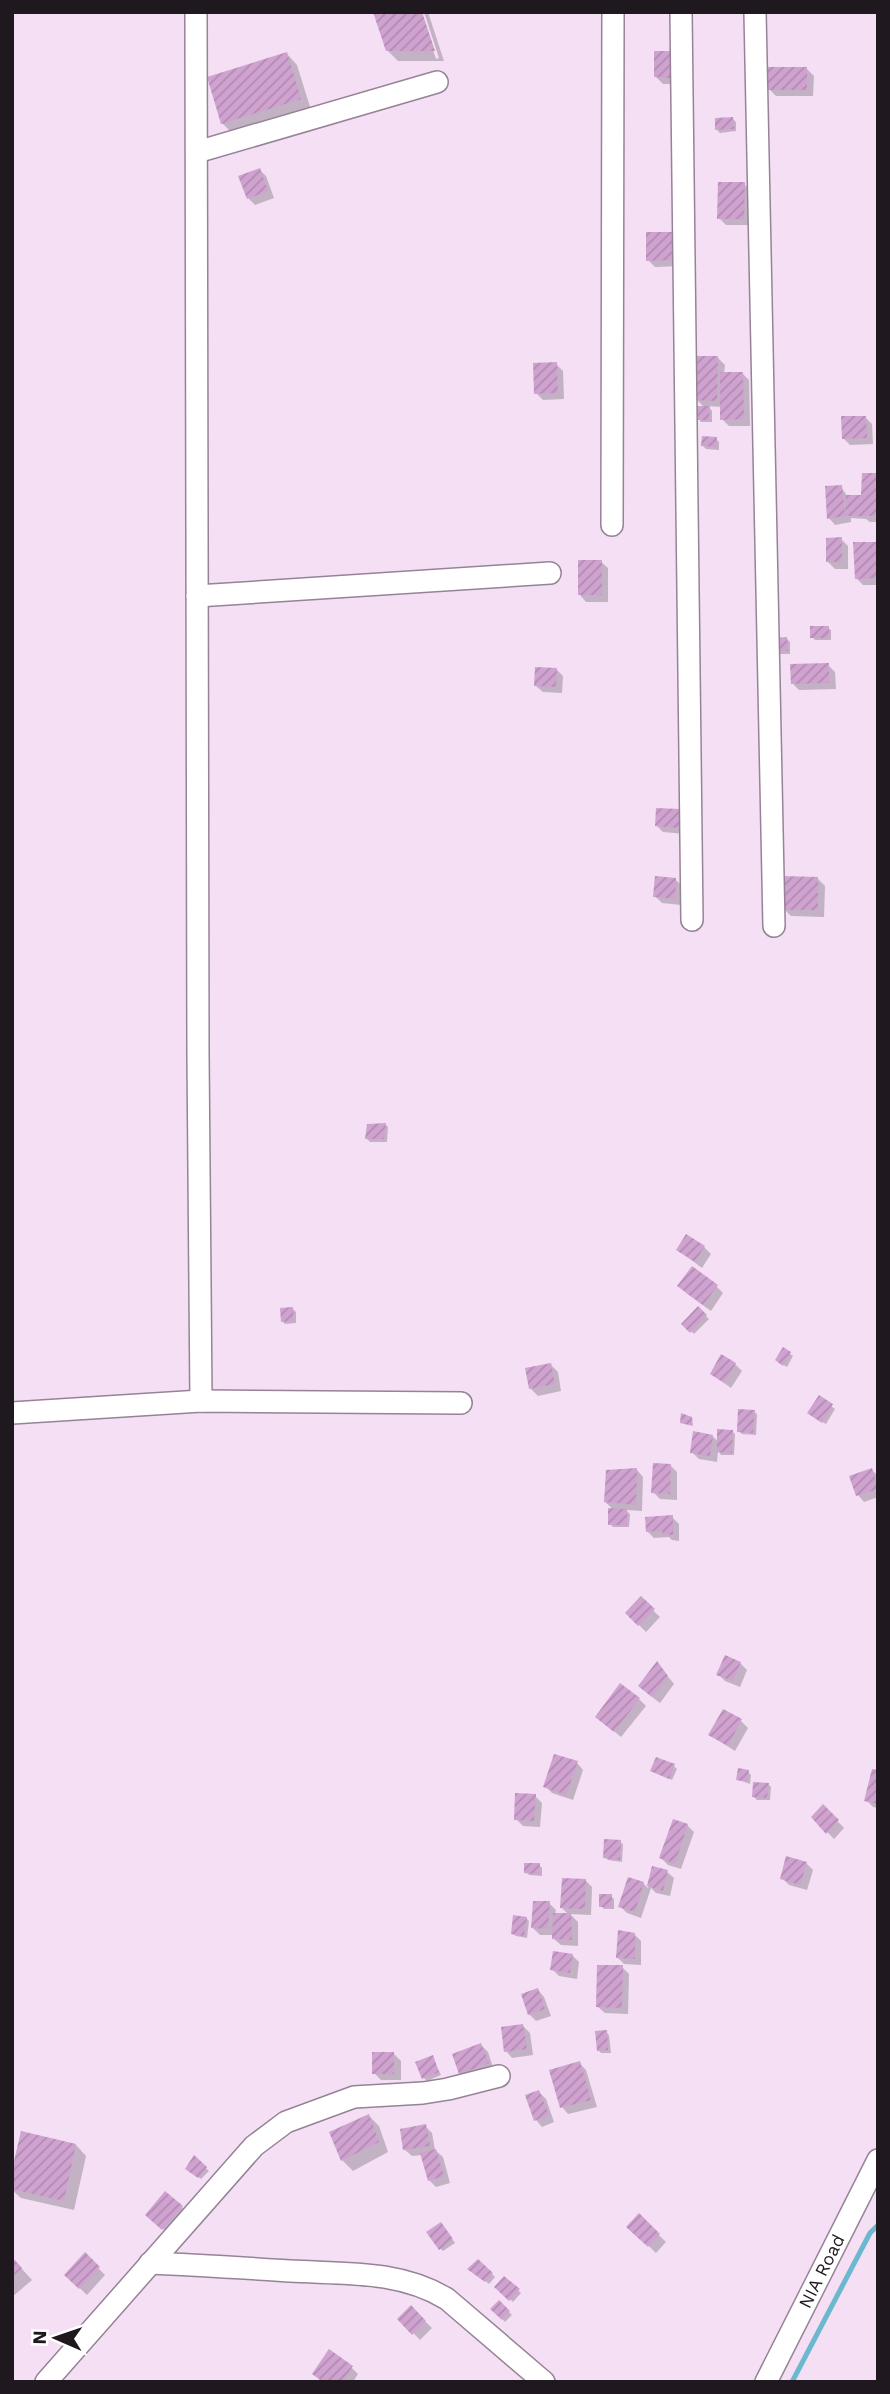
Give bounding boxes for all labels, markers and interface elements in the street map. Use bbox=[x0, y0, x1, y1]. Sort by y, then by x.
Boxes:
street label: NIA Road bbox=[794, 2231, 849, 2311]
north arrow bbox=[21, 2303, 91, 2373]
text: N bbox=[28, 2330, 51, 2345]

